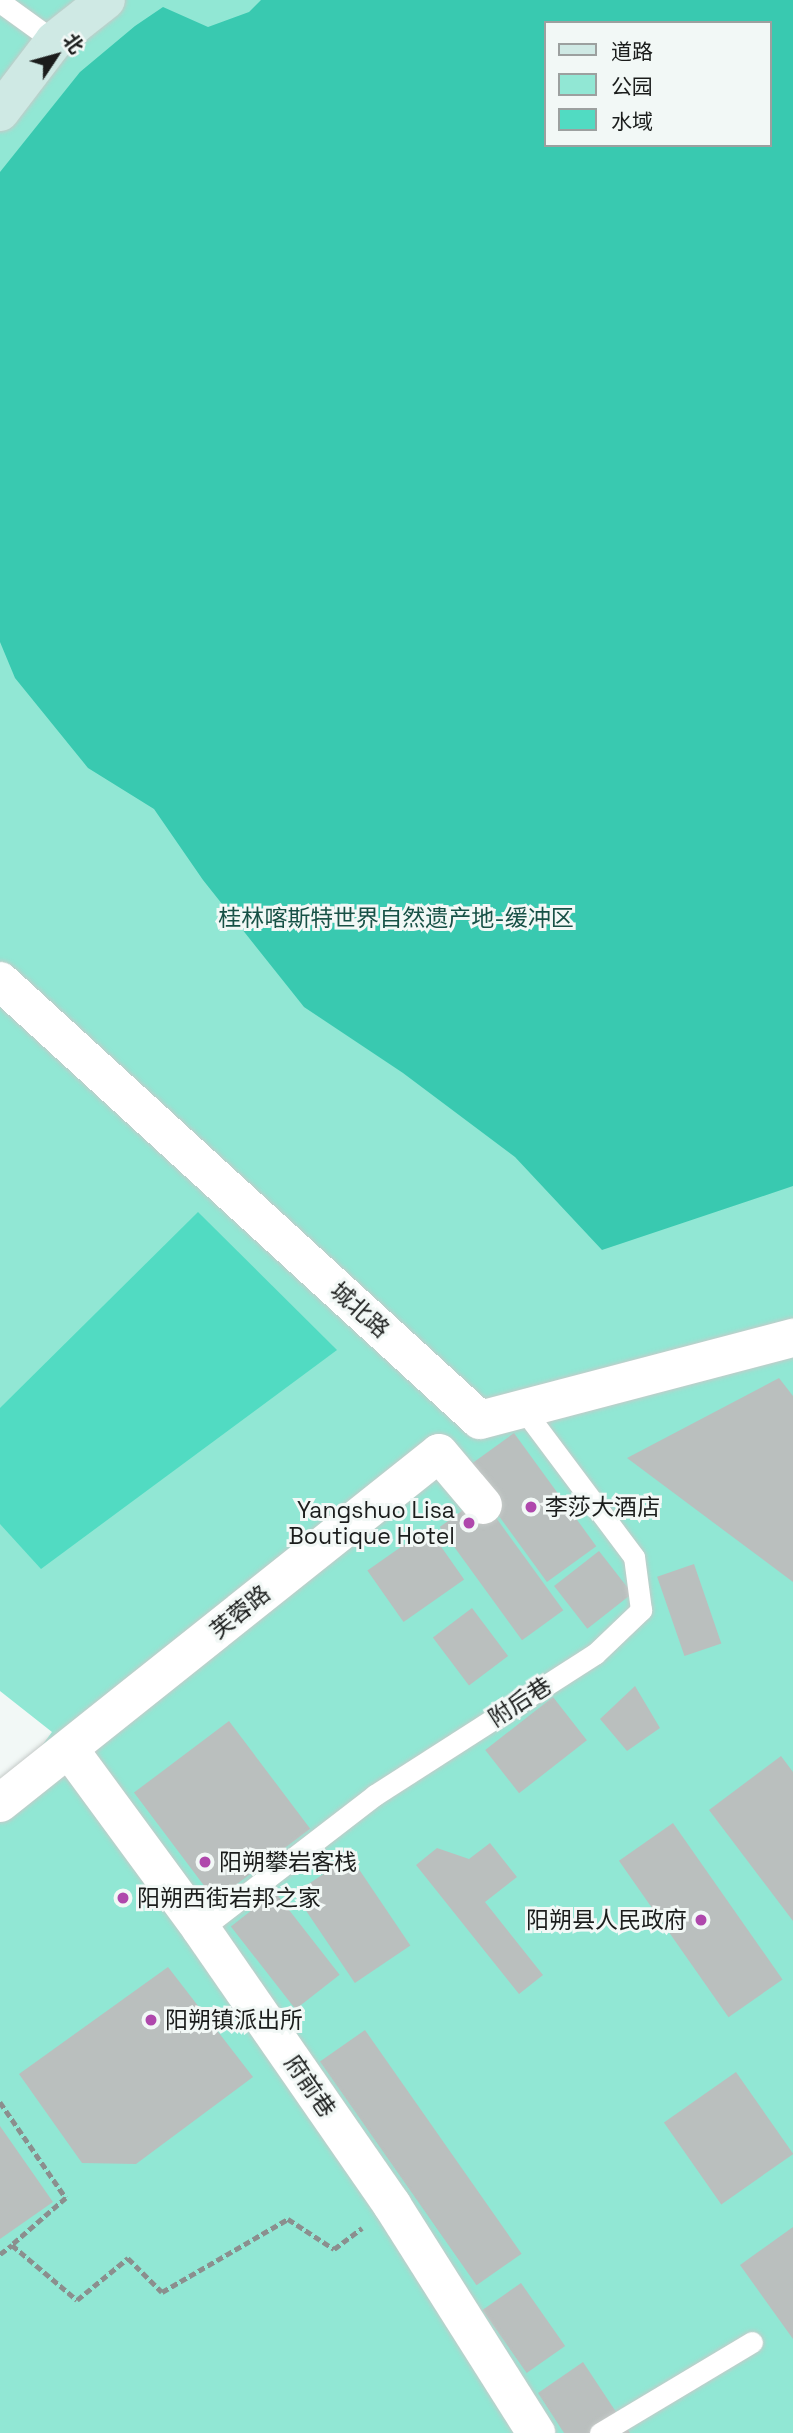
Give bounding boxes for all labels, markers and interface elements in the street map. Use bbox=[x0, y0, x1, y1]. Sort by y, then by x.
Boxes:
north arrow bbox=[21, 21, 91, 91]
legend bbox=[544, 21, 772, 147]
text: 北 bbox=[58, 28, 89, 58]
text: 道路 bbox=[611, 38, 653, 65]
text: 公园 bbox=[611, 73, 653, 100]
text: 水域 bbox=[611, 108, 653, 135]
park label: 桂林喀斯特世界自然遗产地-缓冲区 bbox=[218, 904, 574, 932]
street label: 城北路 bbox=[325, 1277, 395, 1343]
place label: 李莎大酒店 bbox=[545, 1493, 660, 1521]
place label: Yangshuo Lisa Boutique Hotel bbox=[289, 1496, 455, 1550]
marker: 李莎大酒店 bbox=[523, 1499, 539, 1515]
marker: Yangshuo Lisa Boutique Hotel bbox=[461, 1515, 477, 1531]
street label: 芙蓉路 bbox=[205, 1580, 275, 1644]
street label: 附后巷 bbox=[484, 1672, 556, 1732]
place label: 阳朔攀岩客栈 bbox=[219, 1848, 357, 1876]
marker: 阳朔攀岩客栈 bbox=[197, 1854, 213, 1870]
place label: 阳朔西街岩邦之家 bbox=[137, 1884, 321, 1912]
marker: 阳朔西街岩邦之家 bbox=[115, 1890, 131, 1906]
place label: 阳朔县人民政府 bbox=[526, 1906, 687, 1934]
marker: 阳朔县人民政府 bbox=[693, 1912, 709, 1928]
place label: 阳朔镇派出所 bbox=[165, 2006, 303, 2034]
marker: 阳朔镇派出所 bbox=[143, 2012, 159, 2028]
street label: 府前巷 bbox=[279, 2050, 341, 2122]

